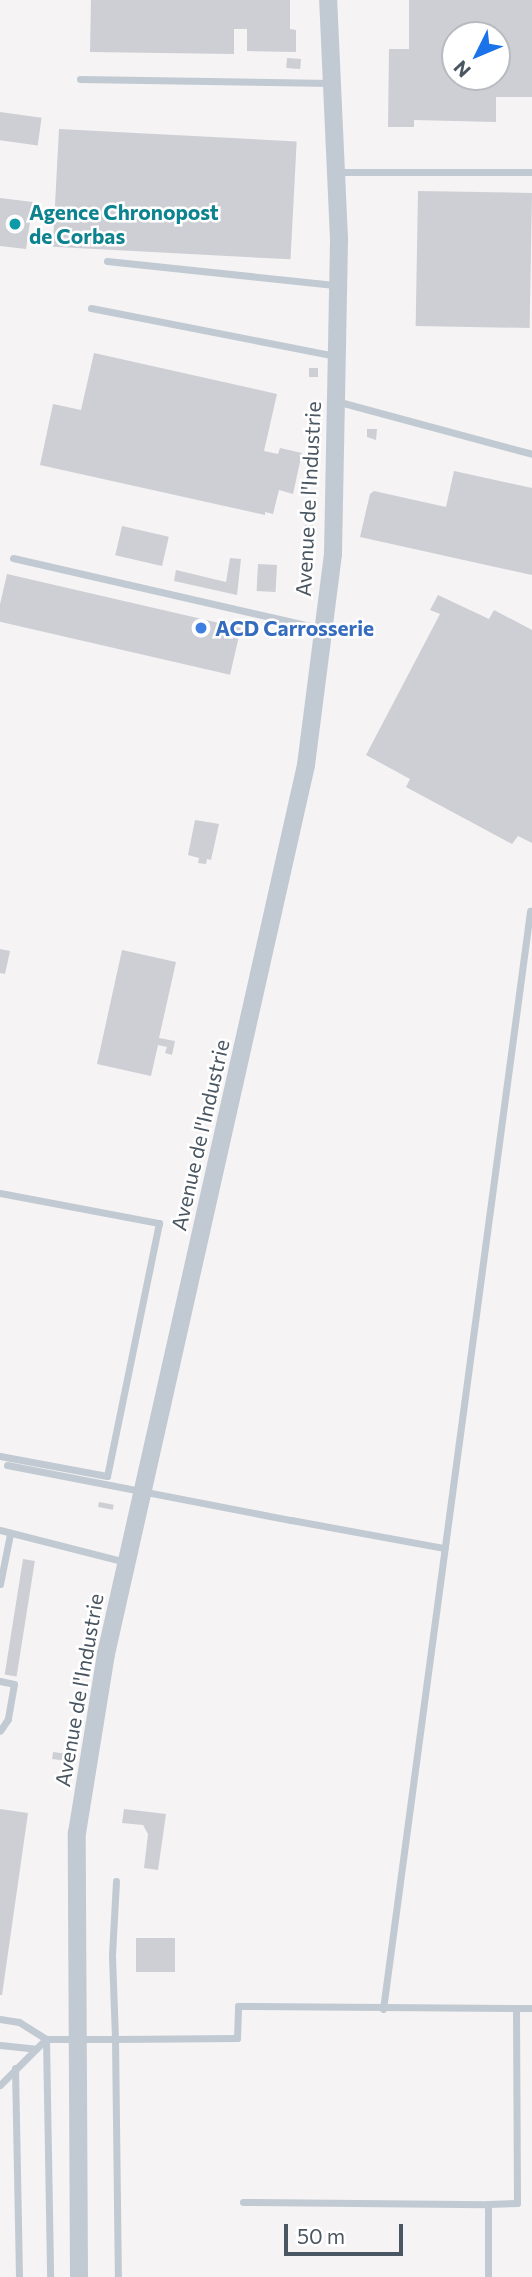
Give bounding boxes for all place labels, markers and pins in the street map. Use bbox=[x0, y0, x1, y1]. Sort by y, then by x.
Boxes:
place label: Agence Chronopost de Corbas bbox=[29, 199, 219, 249]
marker: Agence Chronopost de Corbas bbox=[7, 216, 23, 232]
place label: ACD Carrosserie bbox=[215, 615, 374, 641]
marker: ACD Carrosserie bbox=[193, 620, 209, 636]

